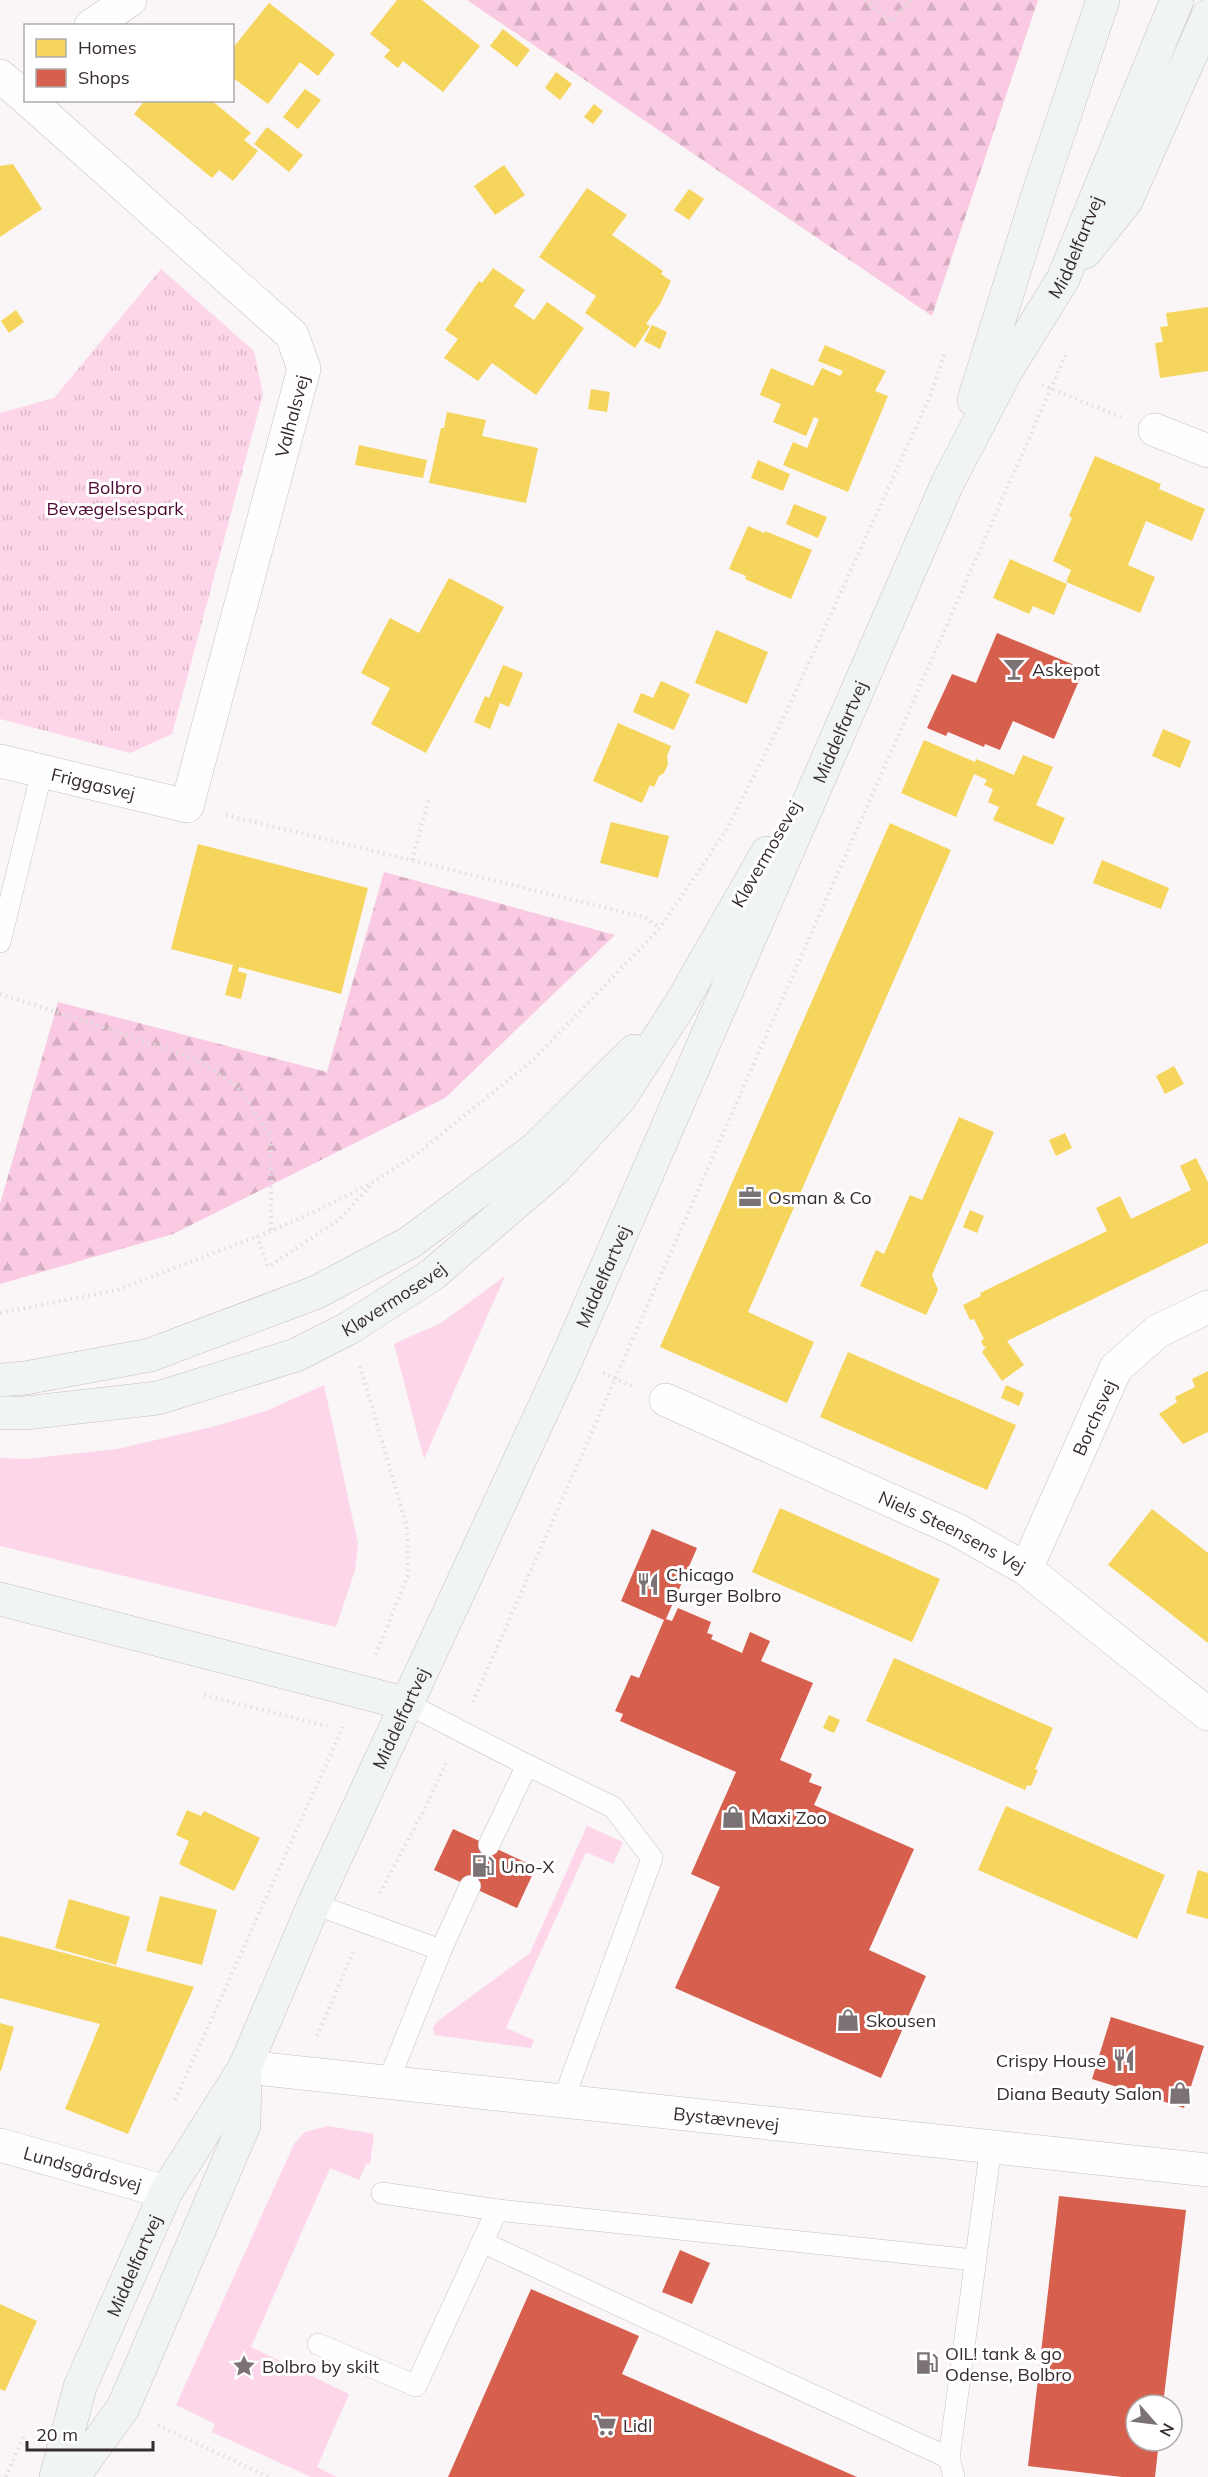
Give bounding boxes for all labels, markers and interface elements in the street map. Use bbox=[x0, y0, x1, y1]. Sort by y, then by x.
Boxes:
legend bbox=[24, 24, 234, 102]
text: Homes bbox=[78, 36, 137, 59]
text: Shops bbox=[78, 66, 130, 89]
street label: Middelfartvej bbox=[1043, 192, 1107, 302]
street label: Valhalsvej bbox=[269, 372, 313, 460]
park label: Bolbro Bevægelsespark bbox=[46, 476, 184, 520]
bar icon: Askepot bbox=[1001, 656, 1027, 682]
place label: Askepot bbox=[1032, 658, 1100, 681]
street label: Middelfartvej bbox=[807, 677, 872, 786]
street label: Friggasvej bbox=[49, 762, 138, 805]
street label: Kløvermosevej bbox=[726, 796, 806, 912]
office icon: Osman & Co bbox=[737, 1184, 763, 1210]
place label: Osman & Co bbox=[768, 1186, 871, 1209]
street label: Middelfartvej bbox=[570, 1222, 635, 1331]
street label: Kløvermosevej bbox=[338, 1257, 451, 1341]
street label: Borchsvej bbox=[1067, 1376, 1121, 1459]
street label: Niels Steensens Vej bbox=[875, 1485, 1030, 1578]
place label: Chicago Burger Bolbro bbox=[666, 1563, 781, 1607]
restaurant icon: Chicago Burger Bolbro bbox=[635, 1571, 661, 1597]
street label: Middelfartvej bbox=[367, 1664, 434, 1773]
shop icon: Maxi Zoo bbox=[720, 1804, 746, 1830]
place label: Maxi Zoo bbox=[751, 1806, 827, 1829]
fuel station icon: Uno-X bbox=[470, 1853, 496, 1879]
place label: Uno-X bbox=[501, 1855, 554, 1878]
shop icon: Skousen bbox=[835, 2007, 861, 2033]
place label: Skousen bbox=[866, 2009, 936, 2032]
restaurant icon: Crispy House bbox=[1111, 2047, 1137, 2073]
place label: Crispy House bbox=[996, 2049, 1106, 2072]
shop icon: Diana Beauty Salon bbox=[1167, 2080, 1193, 2106]
place label: Diana Beauty Salon bbox=[996, 2082, 1162, 2105]
street label: Bystævnevej bbox=[672, 2101, 780, 2136]
street label: Lundsgårdsvej bbox=[21, 2141, 144, 2196]
street label: Middelfartvej bbox=[101, 2211, 166, 2320]
place label: OIL! tank & go Odense, Bolbro bbox=[945, 2342, 1072, 2386]
fuel station icon: OIL! tank & go Odense, Bolbro bbox=[914, 2350, 940, 2376]
place icon: Bolbro by skilt bbox=[231, 2353, 257, 2379]
place label: Bolbro by skilt bbox=[262, 2355, 379, 2378]
north arrow bbox=[1124, 2393, 1184, 2453]
supermarket icon: Lidl bbox=[592, 2412, 618, 2438]
scale bar bbox=[27, 2414, 153, 2452]
place label: Lidl bbox=[623, 2414, 652, 2437]
text: N bbox=[1156, 2420, 1179, 2440]
text: 20 m bbox=[36, 2423, 78, 2446]

